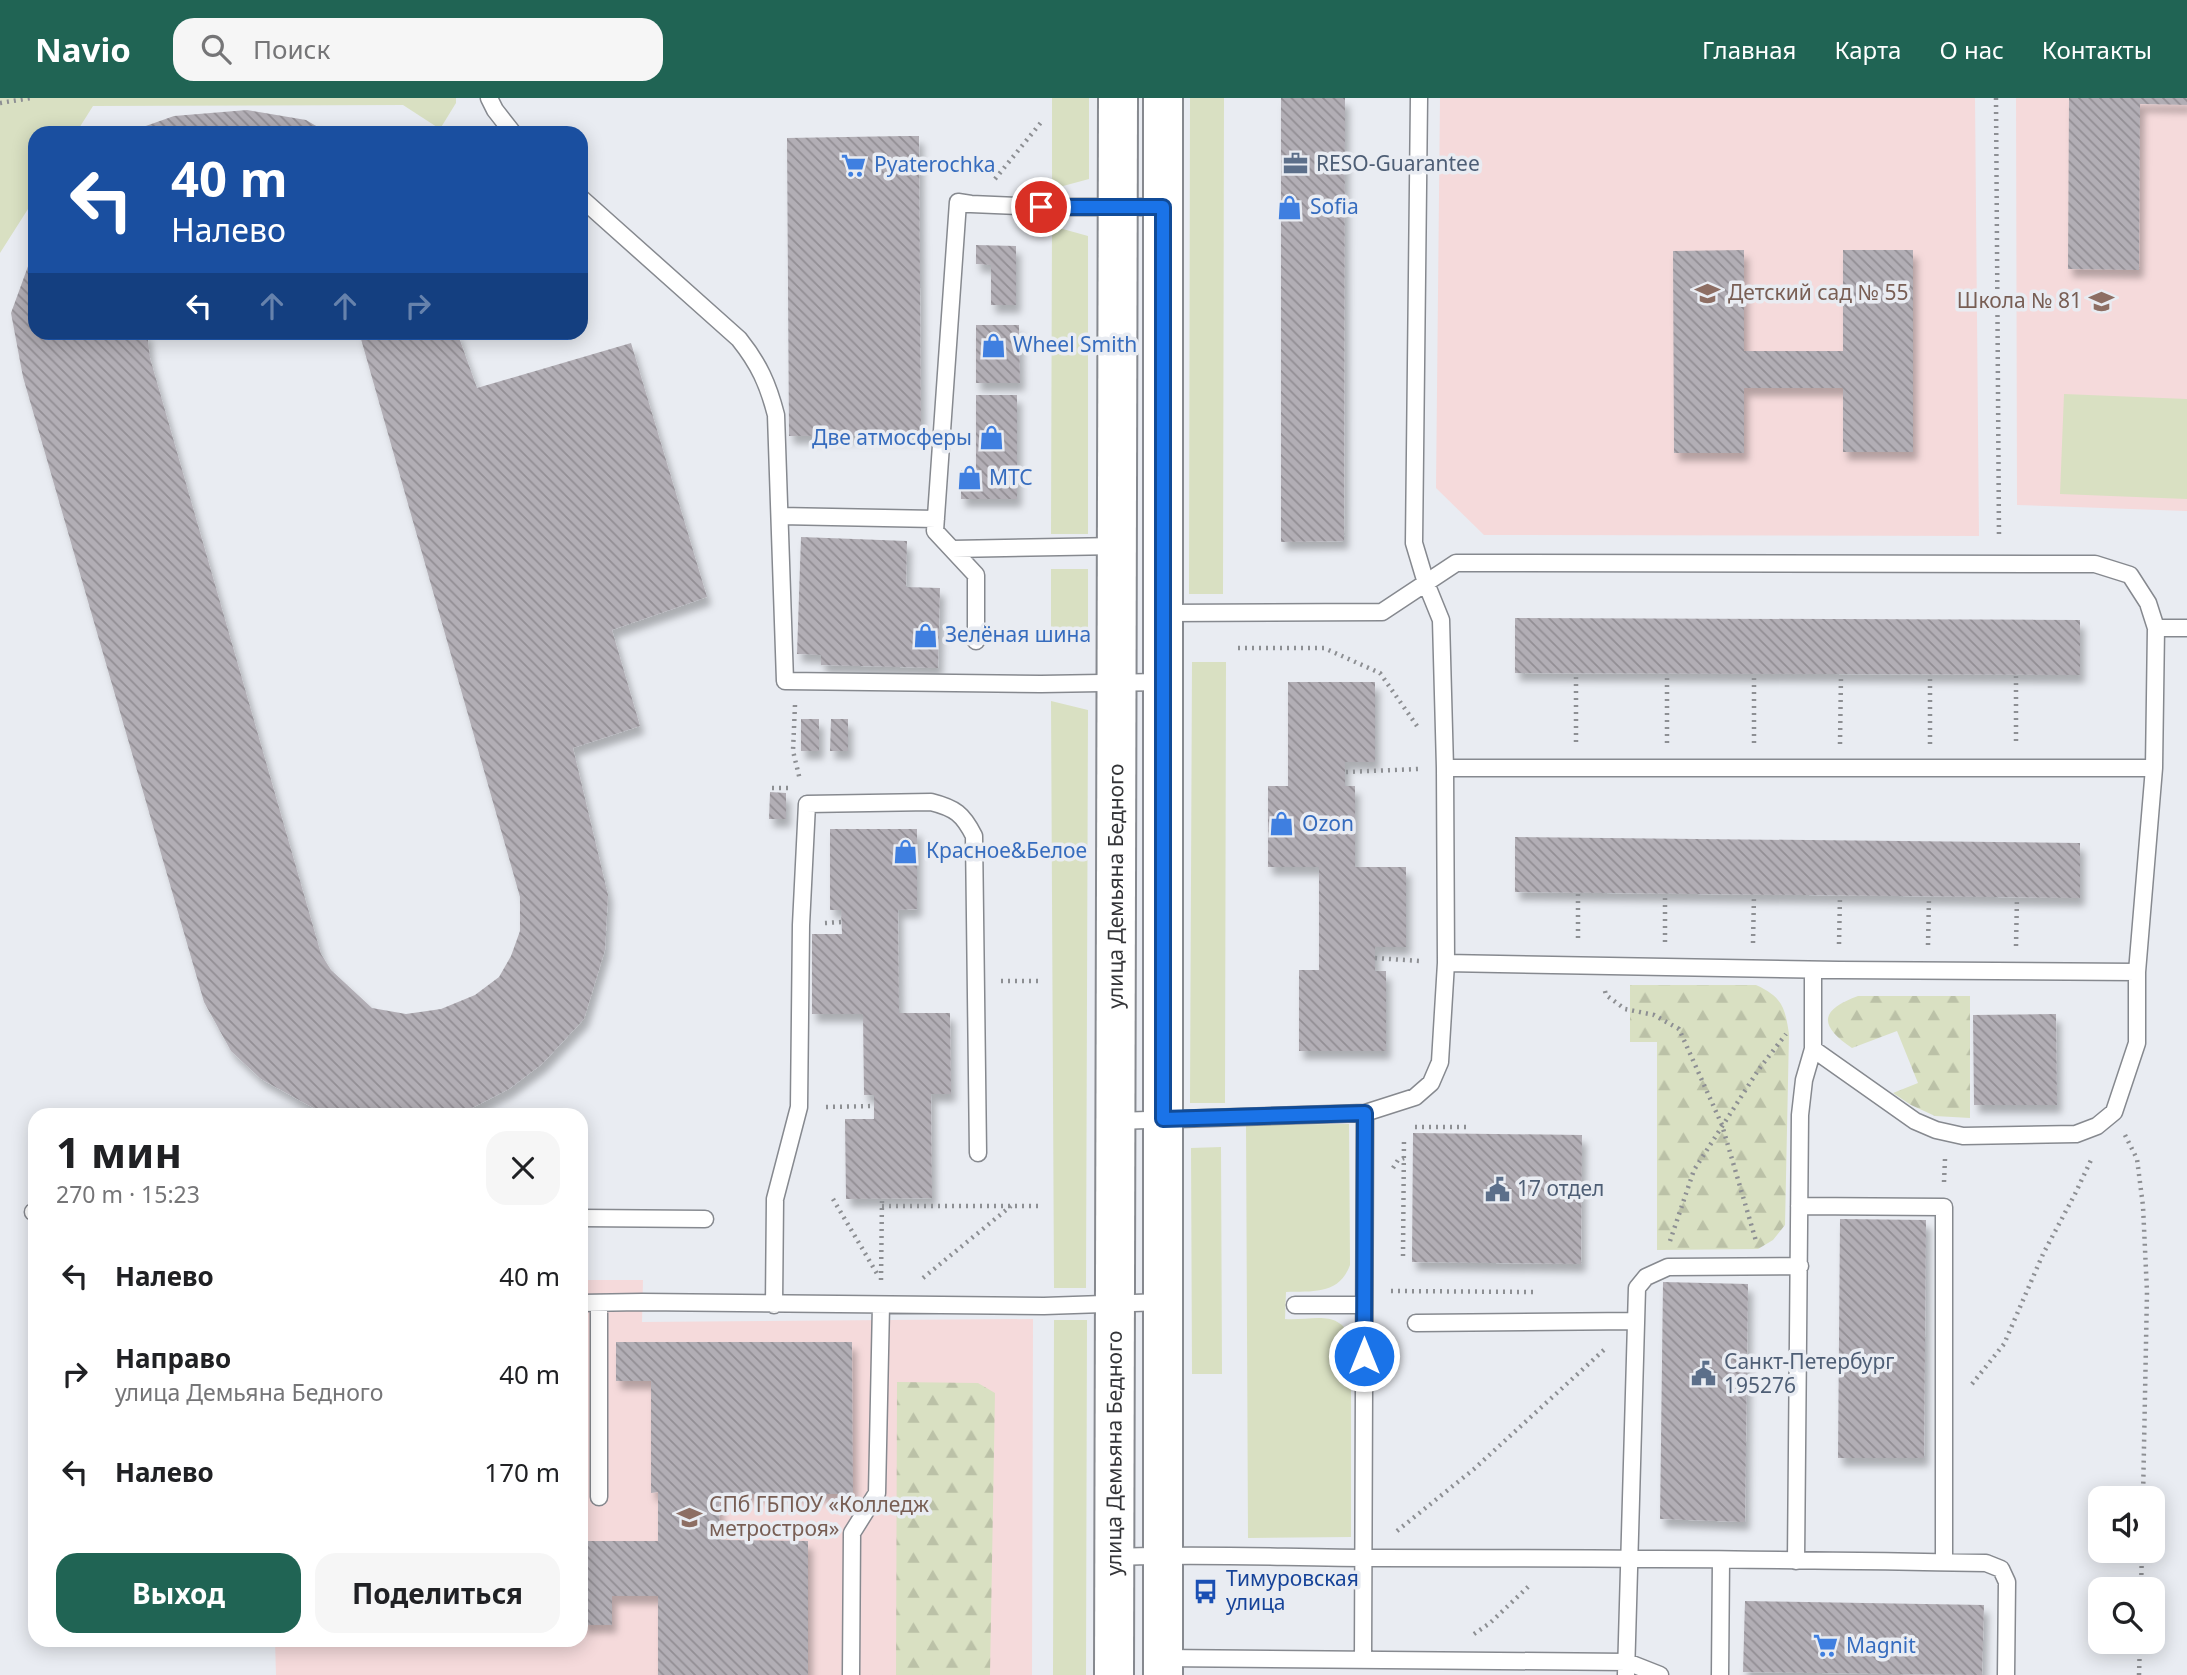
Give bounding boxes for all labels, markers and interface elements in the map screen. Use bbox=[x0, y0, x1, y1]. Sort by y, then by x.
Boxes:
search box bbox=[173, 18, 663, 81]
text: Navio bbox=[35, 27, 131, 72]
icon: search bbox=[197, 30, 235, 68]
text: Поиск bbox=[253, 31, 330, 67]
text: Главная bbox=[1702, 33, 1796, 66]
text: Карта bbox=[1834, 33, 1901, 66]
text: О нас bbox=[1939, 33, 2004, 66]
text: Контакты bbox=[2042, 33, 2152, 66]
text: 40 m bbox=[171, 145, 288, 211]
place label: RESO-Guarantee bbox=[1316, 149, 1480, 177]
place label: Pyaterochka bbox=[874, 150, 996, 178]
office icon: RESO-Guarantee bbox=[1282, 150, 1310, 178]
supermarket icon: Pyaterochka bbox=[840, 151, 868, 179]
icon: left bbox=[56, 154, 147, 245]
pin bbox=[1011, 177, 1071, 237]
icon: arrive bbox=[1022, 188, 1060, 226]
place label: Sofia bbox=[1310, 192, 1359, 220]
shop icon: Sofia bbox=[1276, 193, 1304, 221]
text: Налево bbox=[171, 208, 286, 251]
place label: Детский сад № 55 bbox=[1728, 278, 1908, 306]
school or university icon: Детский сад № 55 bbox=[1694, 279, 1722, 307]
place label: Школа № 81 bbox=[1957, 286, 2082, 314]
icon: left bbox=[180, 287, 218, 325]
icon: ahead bbox=[253, 287, 291, 325]
icon: ahead bbox=[326, 287, 364, 325]
icon: right bbox=[399, 287, 437, 325]
school or university icon: Школа № 81 bbox=[2088, 287, 2116, 315]
place label: Wheel Smith bbox=[1013, 330, 1137, 358]
shop icon: Wheel Smith bbox=[979, 331, 1007, 359]
place label: Две атмосферы bbox=[812, 423, 972, 451]
shop icon: Две атмосферы bbox=[978, 424, 1006, 452]
place label: МТС bbox=[989, 463, 1033, 491]
shop icon: МТС bbox=[955, 464, 983, 492]
place label: Зелёная шина bbox=[945, 620, 1091, 648]
shop icon: Зелёная шина bbox=[911, 621, 939, 649]
street label: улица Демьяна Бедного bbox=[1101, 763, 1129, 1009]
place label: Ozon bbox=[1302, 809, 1354, 837]
shop icon: Ozon bbox=[1268, 810, 1296, 838]
place label: Красное&Белое bbox=[926, 836, 1087, 864]
shop icon: Красное&Белое bbox=[892, 837, 920, 865]
text: 1 мин bbox=[56, 1123, 182, 1180]
button: close bbox=[486, 1131, 560, 1205]
place label: 17 отдел bbox=[1517, 1174, 1604, 1202]
public building icon: 17 отдел bbox=[1483, 1175, 1511, 1203]
text: 270 m · 15:23 bbox=[56, 1178, 200, 1210]
icon: left bbox=[56, 1257, 94, 1295]
text: Налево bbox=[115, 1258, 214, 1294]
text: 40 m bbox=[499, 1258, 560, 1294]
position arrow bbox=[1327, 1319, 1401, 1393]
street label: улица Демьяна Бедного bbox=[1099, 1330, 1128, 1576]
text: Направо bbox=[115, 1340, 231, 1376]
place label: Санкт-Петербург 195276 bbox=[1724, 1347, 1894, 1399]
icon: right bbox=[56, 1355, 94, 1393]
text: 40 m bbox=[499, 1356, 560, 1392]
public building icon: Санкт-Петербург 195276 bbox=[1690, 1360, 1718, 1388]
text: улица Демьяна Бедного bbox=[115, 1376, 383, 1408]
icon: left bbox=[56, 1453, 94, 1491]
text: Налево bbox=[115, 1454, 214, 1490]
text: 170 m bbox=[484, 1454, 560, 1490]
map controls bbox=[2088, 1486, 2165, 1654]
button: sound bbox=[2088, 1486, 2165, 1563]
place label: СПб ГБПОУ «Колледж метростроя» bbox=[709, 1490, 929, 1542]
school or university icon: СПб ГБПОУ «Колледж метростроя» bbox=[675, 1503, 703, 1531]
button: Выход bbox=[56, 1553, 301, 1633]
button: Поделиться bbox=[315, 1553, 560, 1633]
place label: Тимуровская улица bbox=[1226, 1564, 1359, 1616]
bus stop icon: Тимуровская улица bbox=[1192, 1577, 1220, 1605]
button: search bbox=[2088, 1577, 2165, 1654]
place label: Magnit bbox=[1846, 1631, 1916, 1659]
supermarket icon: Magnit bbox=[1812, 1632, 1840, 1660]

